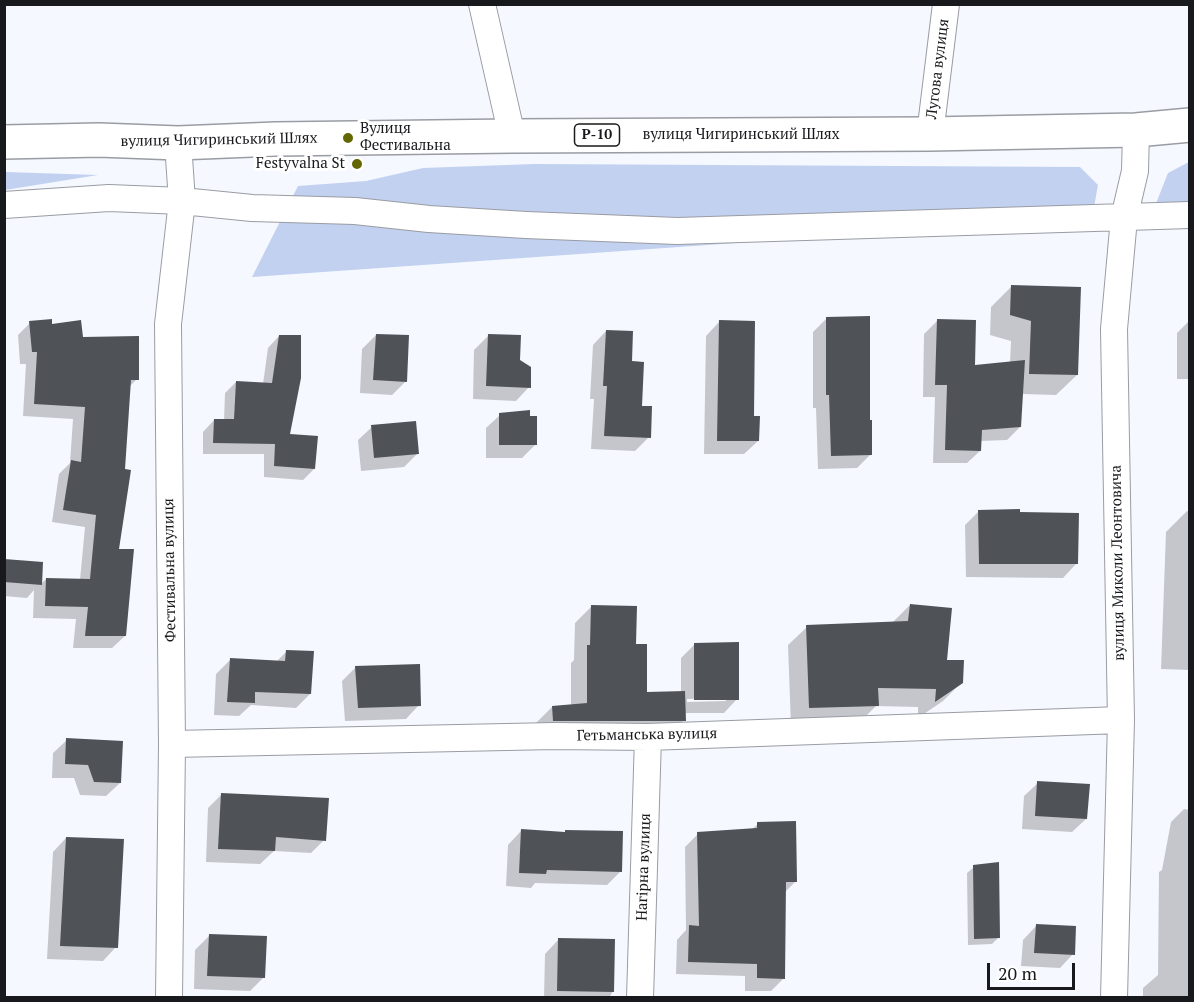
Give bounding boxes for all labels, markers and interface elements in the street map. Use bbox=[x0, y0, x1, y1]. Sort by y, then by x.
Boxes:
street label: Лугова вулиця bbox=[923, 18, 953, 120]
place label: Вулиця Фестивальна bbox=[360, 120, 451, 155]
road number: Р-10 bbox=[574, 124, 620, 146]
street label: вулиця Чигиринський Шлях bbox=[642, 126, 840, 144]
street label: вулиця Чигиринський Шлях bbox=[120, 129, 318, 151]
marker: Вулиця Фестивальна bbox=[341, 131, 355, 145]
place label: Festyvalna St bbox=[256, 155, 345, 173]
marker: Festyvalna St bbox=[350, 157, 364, 171]
street label: вулиця Миколи Леонтовича bbox=[1107, 465, 1129, 661]
street label: Фестивальна вулиця bbox=[160, 498, 180, 642]
street label: Гетьманська вулиця bbox=[576, 725, 718, 745]
street label: Нагірна вулиця bbox=[633, 813, 655, 921]
scale bar bbox=[990, 951, 1078, 989]
text: 20 m bbox=[998, 961, 1037, 985]

